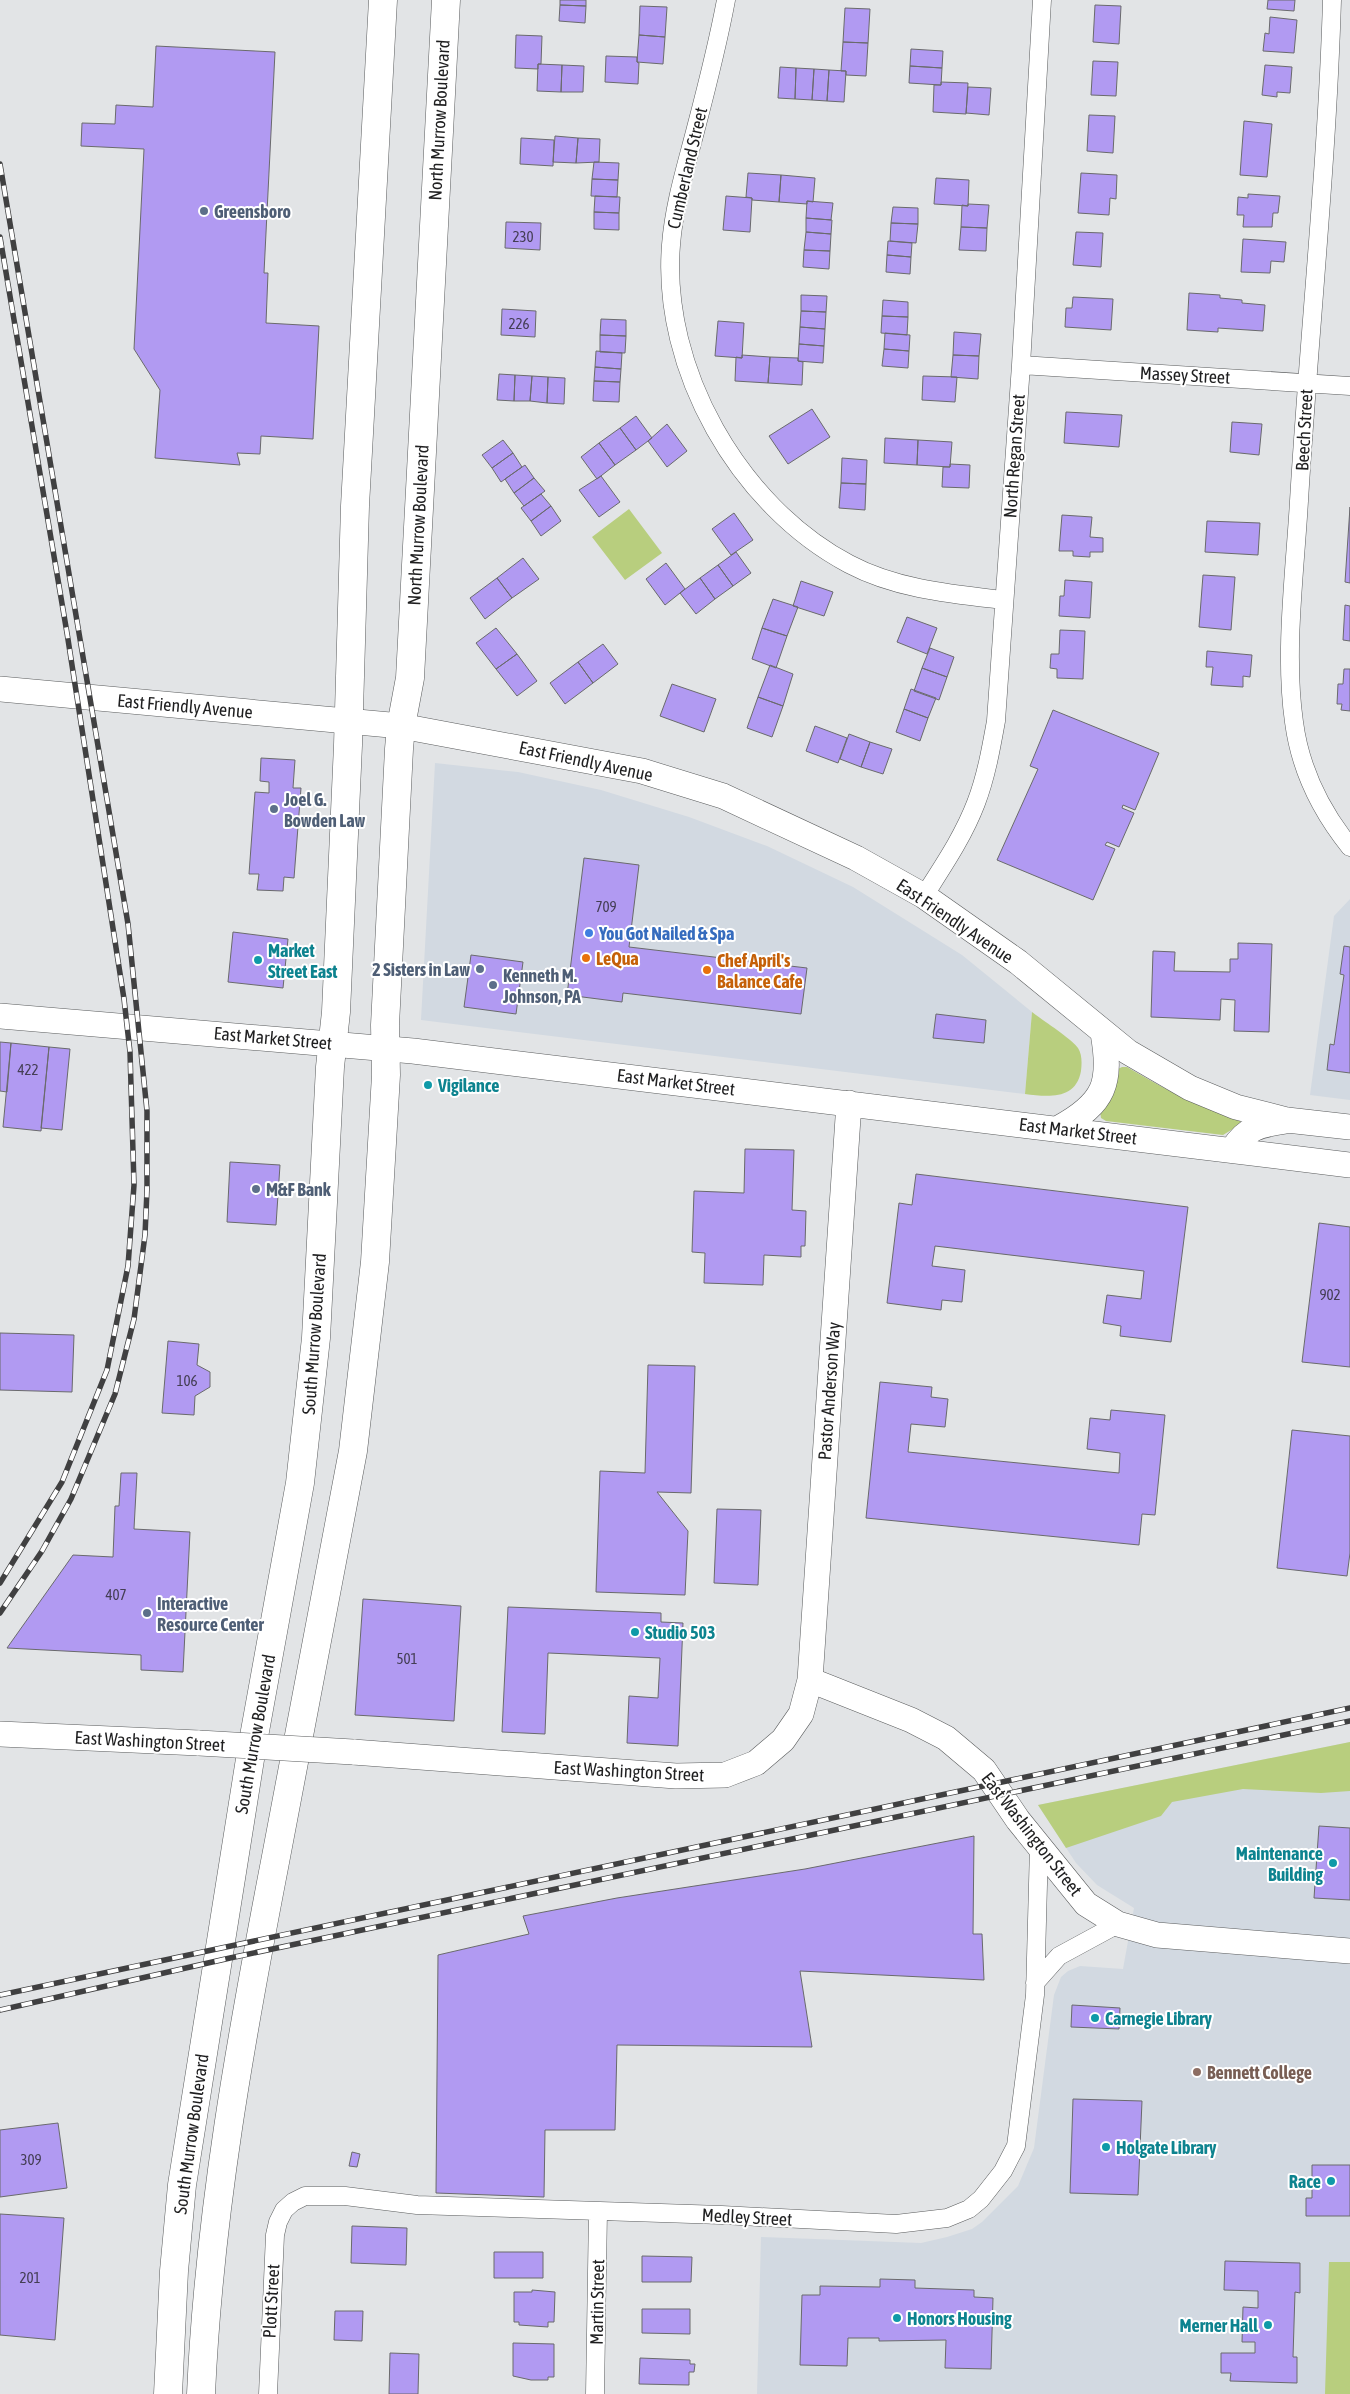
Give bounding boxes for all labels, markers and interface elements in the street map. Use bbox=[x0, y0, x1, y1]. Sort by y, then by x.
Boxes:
street label: North Murrow Boulevard bbox=[424, 39, 454, 201]
street label: Cumberland Street bbox=[663, 105, 711, 231]
place label: Greensboro bbox=[214, 201, 291, 222]
marker: Greensboro bbox=[198, 205, 210, 217]
house number: 230 bbox=[512, 228, 534, 245]
house number: 226 bbox=[508, 315, 530, 332]
street label: Massey Street bbox=[1139, 362, 1231, 388]
street label: Beech Street bbox=[1291, 388, 1317, 472]
street label: North Regan Street bbox=[999, 393, 1029, 519]
street label: North Murrow Boulevard bbox=[403, 444, 433, 606]
street label: East Friendly Avenue bbox=[116, 690, 254, 722]
street label: East Friendly Avenue bbox=[517, 737, 655, 785]
place label: Joel G. Bowden Law bbox=[283, 789, 366, 831]
marker: Joel G. Bowden Law bbox=[268, 803, 280, 815]
street label: East Friendly Avenue bbox=[893, 874, 1017, 968]
house number: 709 bbox=[595, 898, 617, 915]
place label: You Got Nailed & Spa bbox=[598, 923, 734, 944]
marker: You Got Nailed & Spa bbox=[583, 927, 595, 939]
place label: Market Street East bbox=[268, 940, 338, 982]
place label: LeQua bbox=[596, 948, 639, 969]
place label: Chef April's Balance Cafe bbox=[717, 950, 803, 992]
marker: LeQua bbox=[580, 952, 592, 964]
marker: Market Street East bbox=[252, 954, 264, 966]
place label: 2 Sisters in Law bbox=[372, 959, 470, 980]
marker: 2 Sisters in Law bbox=[474, 963, 486, 975]
marker: Chef April's Balance Cafe bbox=[701, 964, 713, 976]
place label: Kenneth M. Johnson, PA bbox=[502, 965, 581, 1007]
marker: Kenneth M. Johnson, PA bbox=[487, 979, 499, 991]
street label: East Market Street bbox=[213, 1022, 333, 1054]
house number: 422 bbox=[17, 1061, 39, 1078]
street label: East Market Street bbox=[616, 1064, 736, 1100]
place label: Vigilance bbox=[437, 1075, 500, 1096]
marker: Vigilance bbox=[422, 1079, 434, 1091]
street label: East Market Street bbox=[1018, 1113, 1138, 1149]
place label: M&F Bank bbox=[266, 1179, 332, 1200]
marker: M&F Bank bbox=[250, 1183, 262, 1195]
street label: South Murrow Boulevard bbox=[298, 1253, 330, 1415]
house number: 902 bbox=[1319, 1286, 1341, 1303]
street label: Pastor Anderson Way bbox=[814, 1321, 844, 1461]
house number: 106 bbox=[176, 1372, 198, 1389]
house number: 407 bbox=[105, 1586, 127, 1603]
place label: Interactive Resource Center bbox=[157, 1593, 264, 1635]
marker: Interactive Resource Center bbox=[141, 1607, 153, 1619]
place label: Studio 503 bbox=[645, 1622, 715, 1643]
marker: Studio 503 bbox=[629, 1626, 641, 1638]
house number: 501 bbox=[396, 1650, 418, 1667]
street label: South Murrow Boulevard bbox=[231, 1653, 279, 1815]
street label: East Washington Street bbox=[74, 1727, 226, 1755]
street label: East Washington Street bbox=[553, 1757, 705, 1785]
street label: East Washington Street bbox=[977, 1768, 1087, 1900]
place label: Maintenance Building bbox=[1236, 1843, 1323, 1885]
marker: Maintenance Building bbox=[1327, 1857, 1339, 1869]
place label: Carnegie Library bbox=[1105, 2008, 1212, 2029]
marker: Carnegie Library bbox=[1089, 2012, 1101, 2024]
street label: South Murrow Boulevard bbox=[169, 2052, 213, 2216]
place label: Bennett College bbox=[1207, 2062, 1312, 2083]
marker: Bennett College bbox=[1191, 2066, 1203, 2078]
place label: Holgate Library bbox=[1116, 2137, 1217, 2158]
marker: Holgate Library bbox=[1100, 2141, 1112, 2153]
house number: 309 bbox=[20, 2151, 42, 2168]
place label: Race bbox=[1289, 2171, 1321, 2192]
marker: Race bbox=[1325, 2175, 1337, 2187]
street label: Medley Street bbox=[701, 2204, 793, 2230]
street label: Martin Street bbox=[586, 2259, 608, 2345]
street label: Plott Street bbox=[259, 2263, 283, 2339]
house number: 201 bbox=[19, 2269, 41, 2286]
place label: Honors Housing bbox=[907, 2308, 1012, 2329]
marker: Honors Housing bbox=[891, 2312, 903, 2324]
place label: Merner Hall bbox=[1179, 2315, 1258, 2336]
marker: Merner Hall bbox=[1262, 2319, 1274, 2331]

